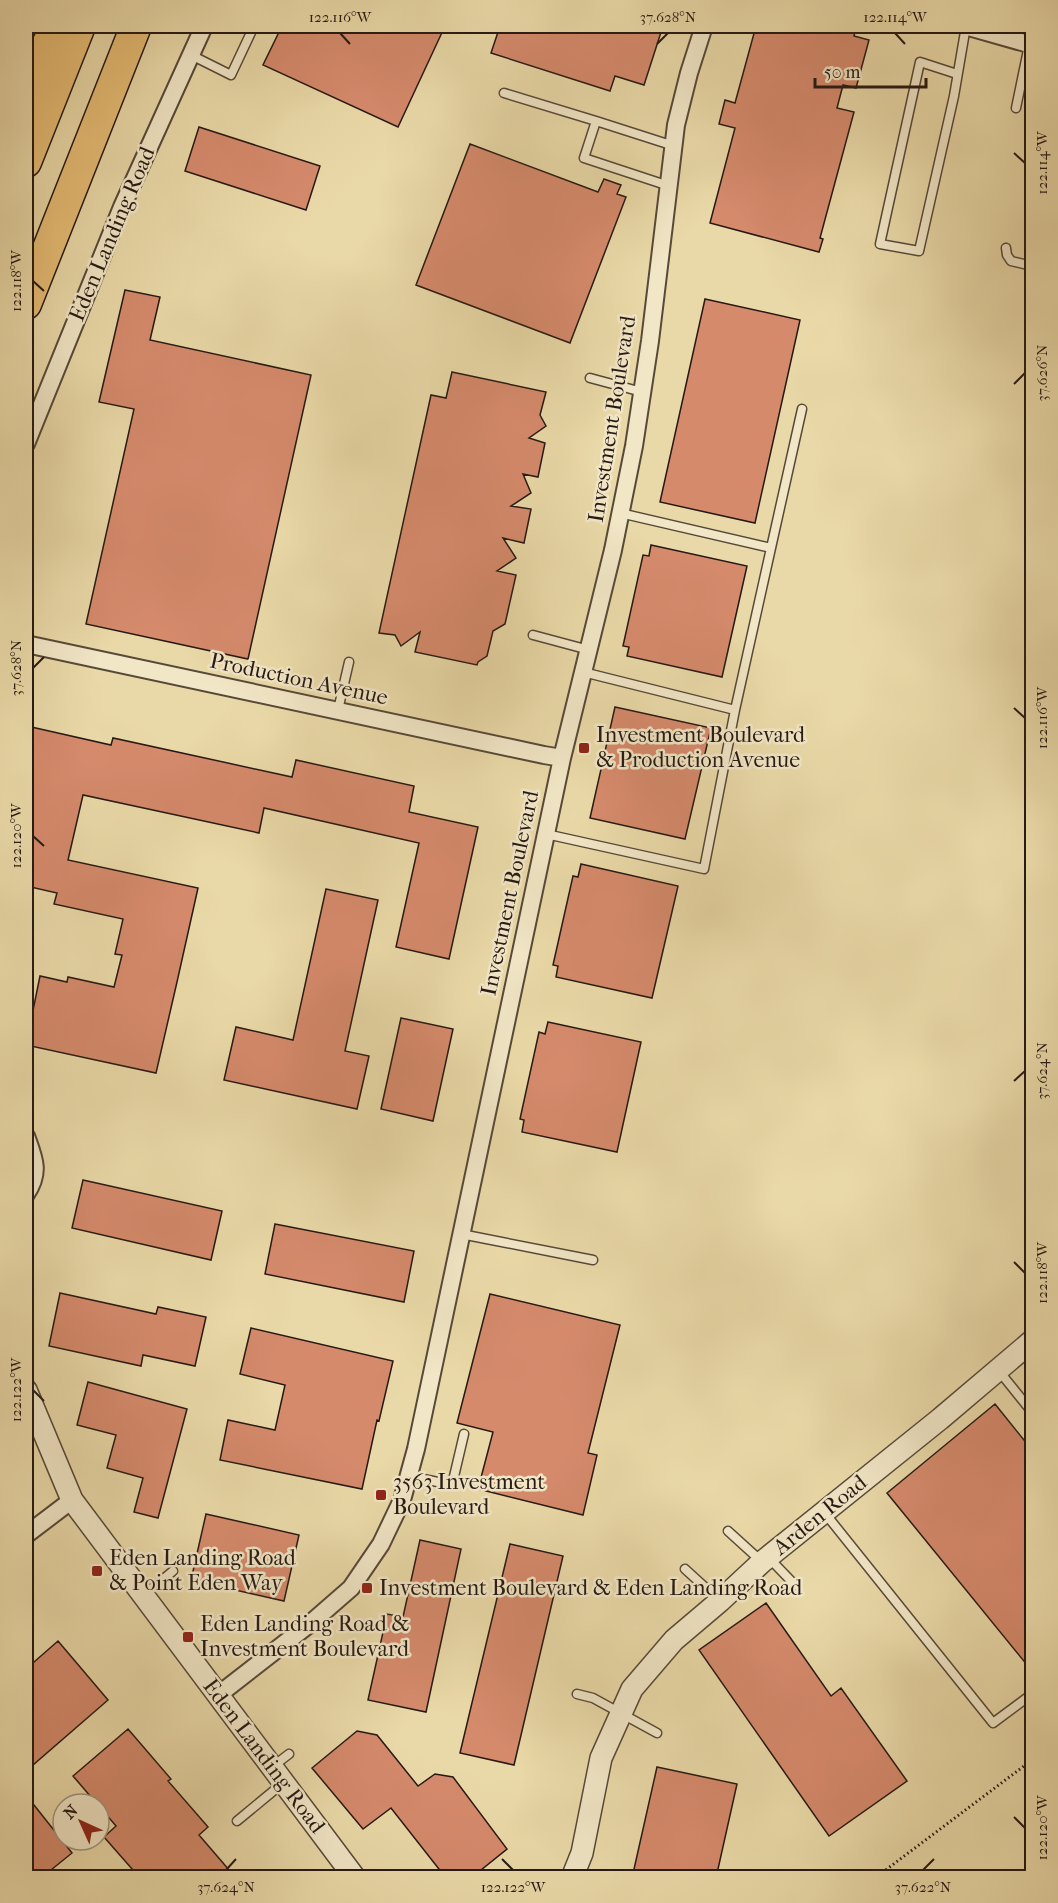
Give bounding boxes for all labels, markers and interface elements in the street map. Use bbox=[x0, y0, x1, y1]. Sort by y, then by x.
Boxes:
text: 122.116°W bbox=[309, 8, 373, 26]
text: 37.628°N bbox=[640, 8, 697, 26]
text: 122.114°W bbox=[863, 8, 928, 26]
scale bar bbox=[815, 51, 926, 89]
text: 50 m bbox=[824, 62, 861, 83]
text: 122.114°W bbox=[1033, 130, 1051, 195]
street label: Eden Landing Road bbox=[64, 142, 161, 325]
text: 122.118°W bbox=[7, 249, 25, 312]
street label: Investment Boulevard bbox=[583, 313, 641, 524]
text: 37.626°N bbox=[1033, 344, 1051, 401]
text: 37.628°N bbox=[7, 639, 25, 696]
street label: Production Avenue bbox=[208, 647, 390, 711]
text: 122.116°W bbox=[1033, 685, 1051, 749]
place label: Investment Boulevard & Production Avenue bbox=[596, 722, 806, 773]
marker: Investment Boulevard & Production Avenue bbox=[577, 741, 591, 755]
street label: Investment Boulevard bbox=[476, 787, 545, 998]
text: 122.120°W bbox=[7, 802, 25, 869]
text: 37.624°N bbox=[1033, 1042, 1051, 1100]
text: 122.118°W bbox=[1033, 1241, 1051, 1304]
text: 122.122°W bbox=[7, 1356, 25, 1422]
place label: 3563 Investment Boulevard bbox=[393, 1469, 545, 1520]
street label: Arden Road bbox=[767, 1469, 873, 1561]
marker: 3563 Investment Boulevard bbox=[374, 1488, 388, 1502]
place label: Eden Landing Road & Point Eden Way bbox=[109, 1545, 297, 1596]
marker: Eden Landing Road & Point Eden Way bbox=[90, 1564, 104, 1578]
place label: Investment Boulevard & Eden Landing Road bbox=[379, 1575, 803, 1601]
marker: Investment Boulevard & Eden Landing Road bbox=[360, 1581, 374, 1595]
place label: Eden Landing Road & Investment Boulevard bbox=[200, 1611, 410, 1662]
marker: Eden Landing Road & Investment Boulevard bbox=[181, 1630, 195, 1644]
street label: Eden Landing Road bbox=[197, 1674, 331, 1839]
north arrow bbox=[51, 1792, 111, 1852]
text: 122.120°W bbox=[1033, 1794, 1051, 1861]
text: N bbox=[60, 1800, 82, 1823]
text: 37.624°N bbox=[197, 1878, 255, 1896]
text: 122.122°W bbox=[481, 1878, 547, 1896]
text: 37.622°N bbox=[895, 1878, 952, 1896]

